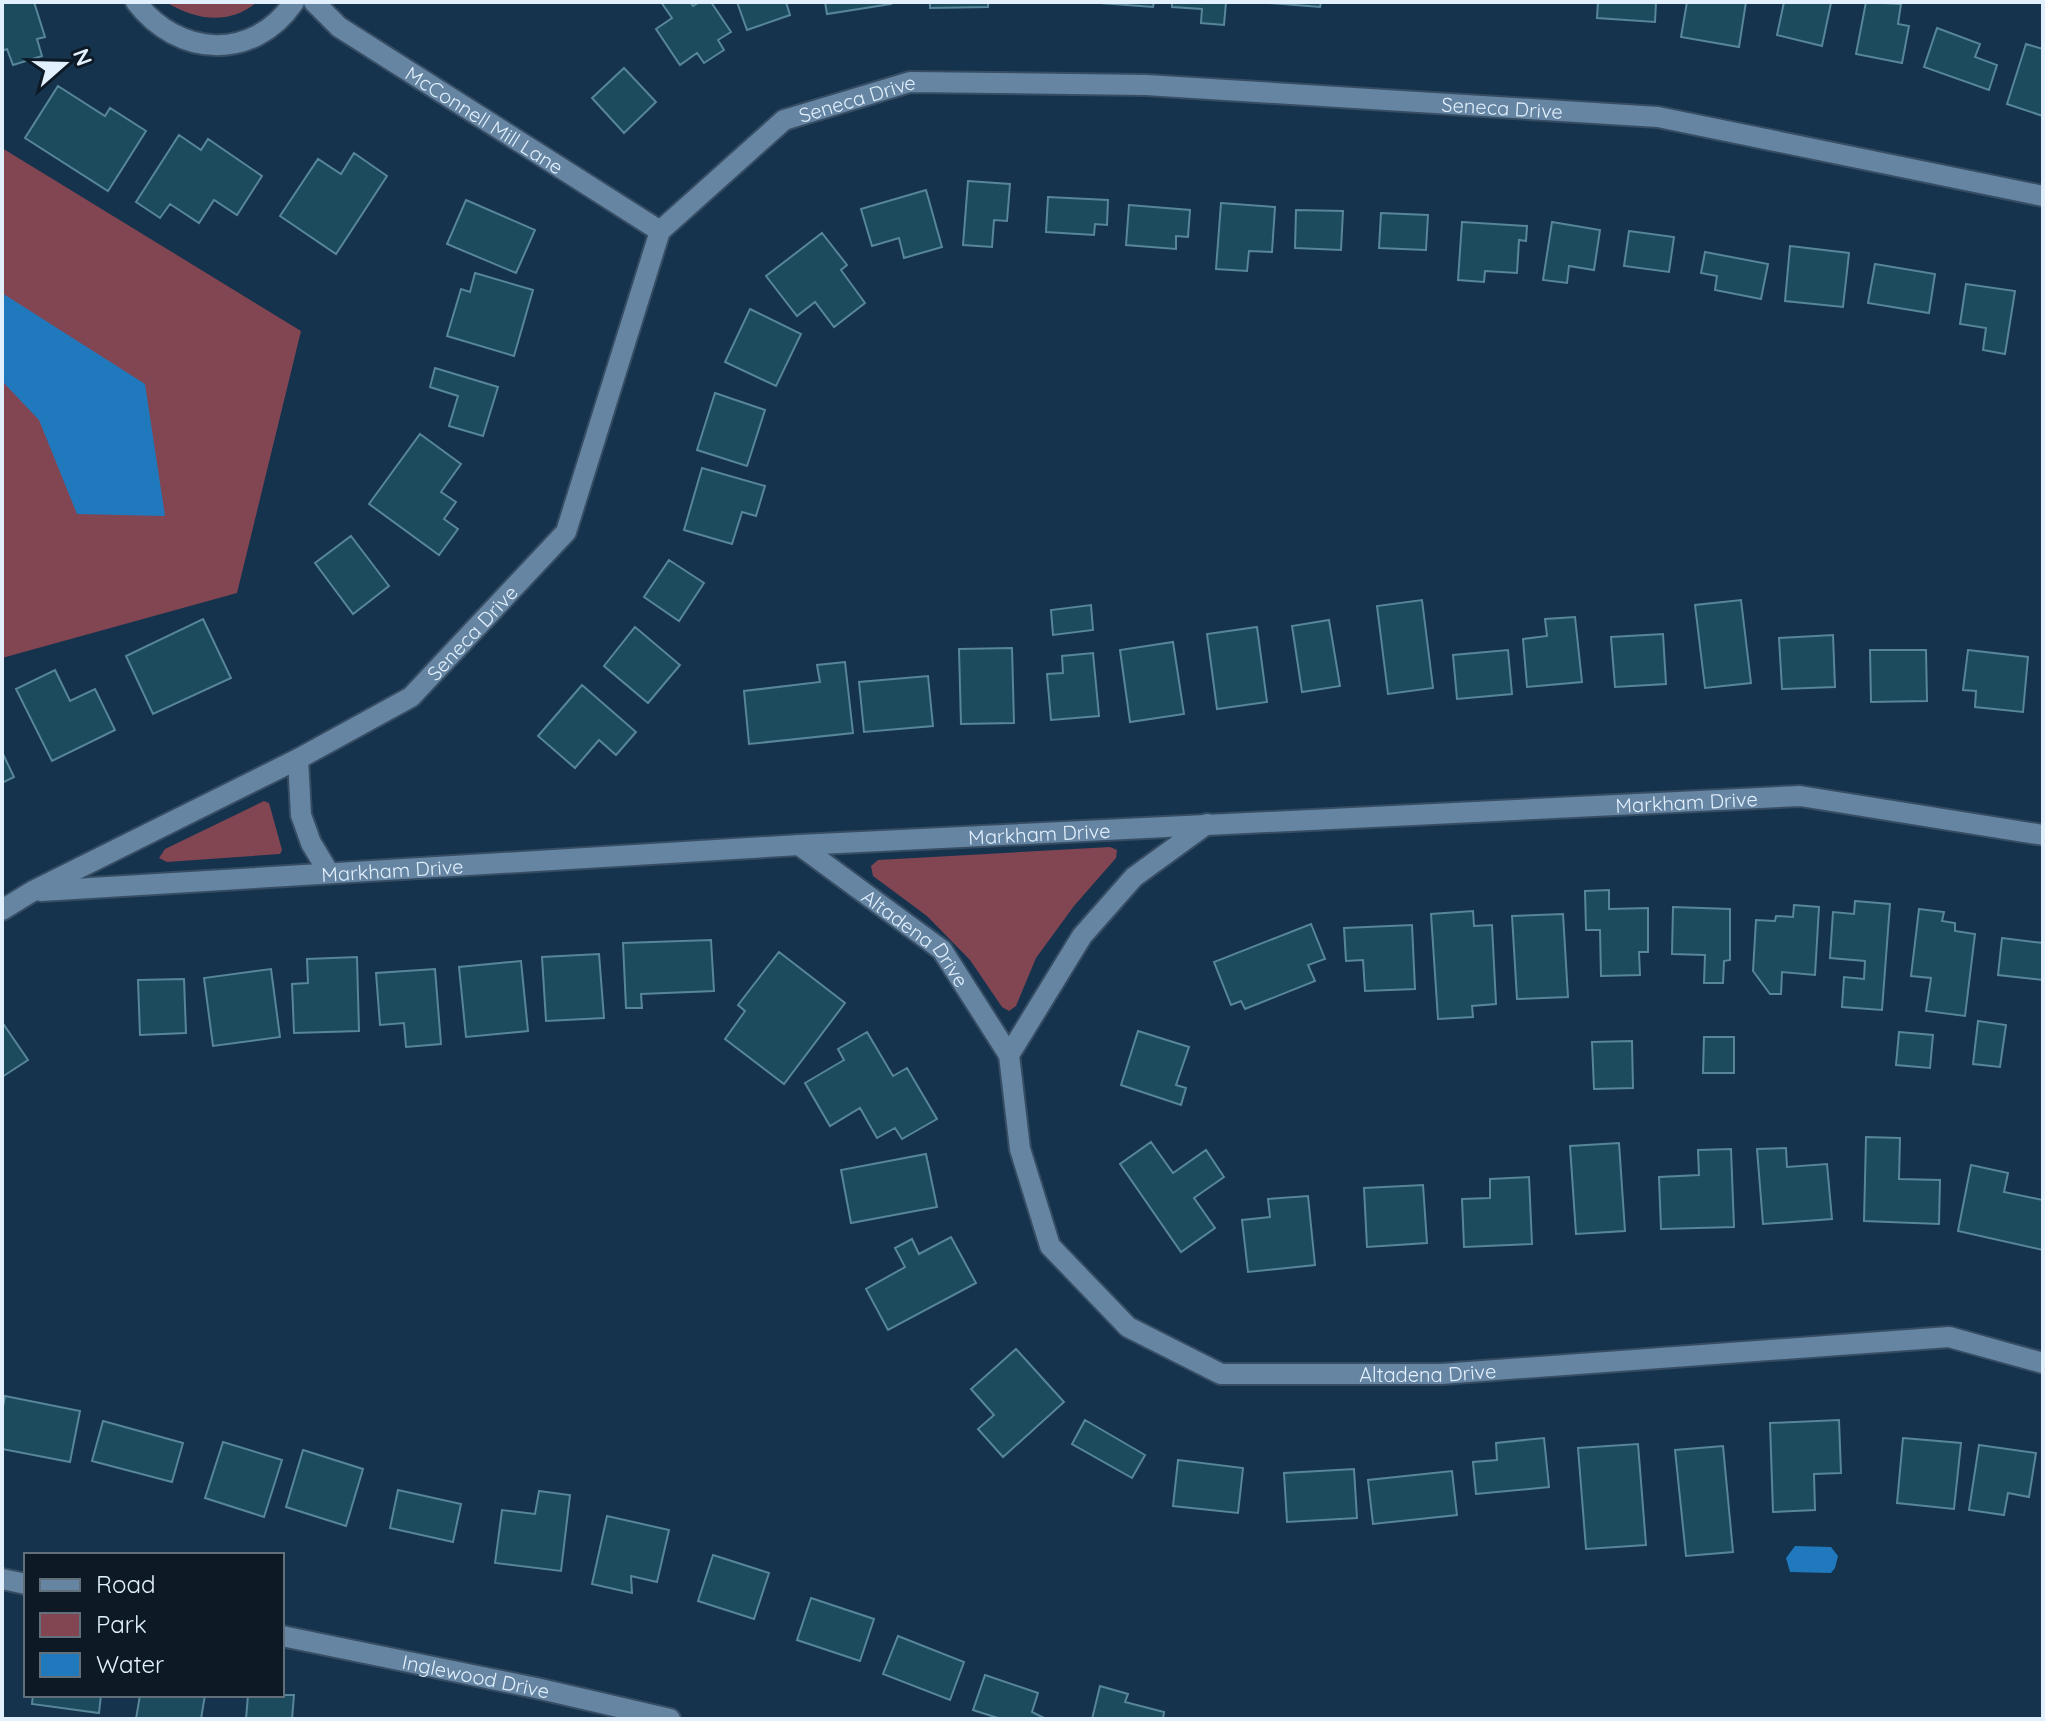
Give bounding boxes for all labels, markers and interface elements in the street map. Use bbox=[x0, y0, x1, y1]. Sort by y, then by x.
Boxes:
north arrow bbox=[24, 24, 104, 104]
text: N bbox=[67, 45, 99, 70]
street label: McConnell Mill Lane bbox=[401, 60, 568, 179]
street label: Seneca Drive bbox=[795, 69, 916, 127]
street label: Seneca Drive bbox=[1441, 91, 1564, 124]
street label: Seneca Drive bbox=[421, 579, 522, 685]
street label: Markham Drive bbox=[1615, 786, 1758, 818]
street label: Markham Drive bbox=[968, 817, 1111, 849]
street label: Markham Drive bbox=[321, 853, 464, 886]
street label: Altadena Drive bbox=[857, 883, 975, 991]
street label: Altadena Drive bbox=[1359, 1358, 1497, 1387]
legend bbox=[24, 1553, 284, 1697]
text: Road bbox=[96, 1569, 156, 1599]
text: Park bbox=[96, 1609, 147, 1639]
street label: Inglewood Drive bbox=[400, 1648, 552, 1703]
text: Water bbox=[96, 1649, 164, 1679]

